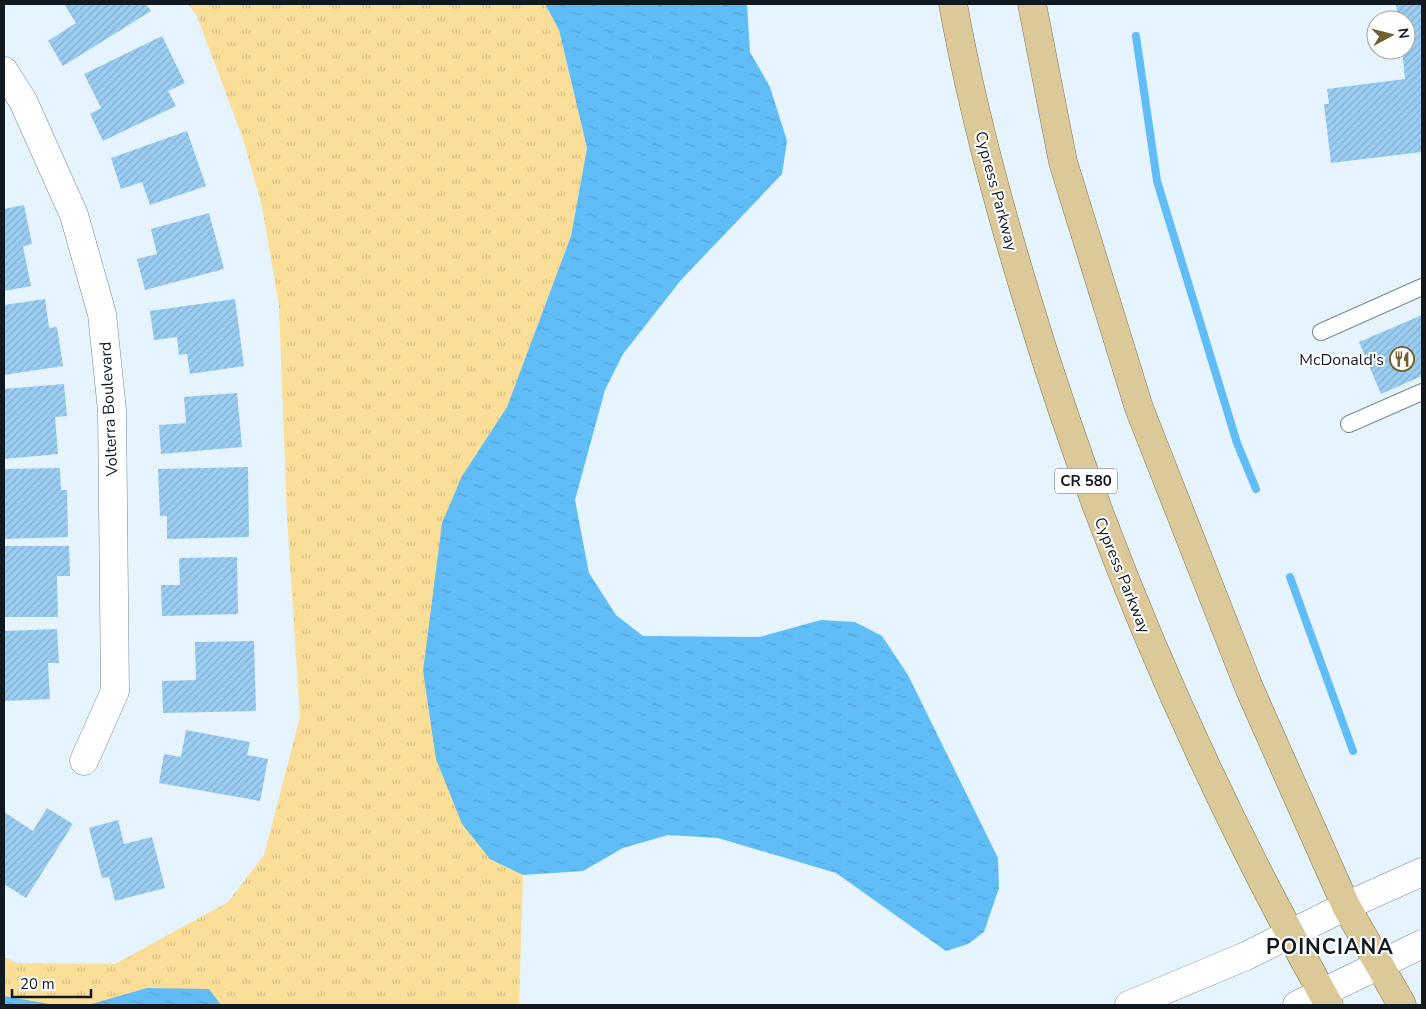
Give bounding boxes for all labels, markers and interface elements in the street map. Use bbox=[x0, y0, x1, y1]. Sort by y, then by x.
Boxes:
north arrow bbox=[1366, 10, 1416, 60]
text: N bbox=[1393, 27, 1413, 40]
street label: Cypress Parkway bbox=[969, 129, 1023, 254]
street label: Volterra Boulevard bbox=[94, 341, 124, 478]
restaurant icon: McDonald's bbox=[1389, 346, 1415, 372]
place label: McDonald's bbox=[1299, 349, 1384, 371]
road number: CR 580 bbox=[1055, 468, 1117, 494]
street label: Cypress Parkway bbox=[1089, 514, 1156, 637]
district label: POINCIANA bbox=[1266, 933, 1394, 961]
scale bar bbox=[12, 966, 91, 998]
text: 20 m bbox=[20, 974, 55, 994]

